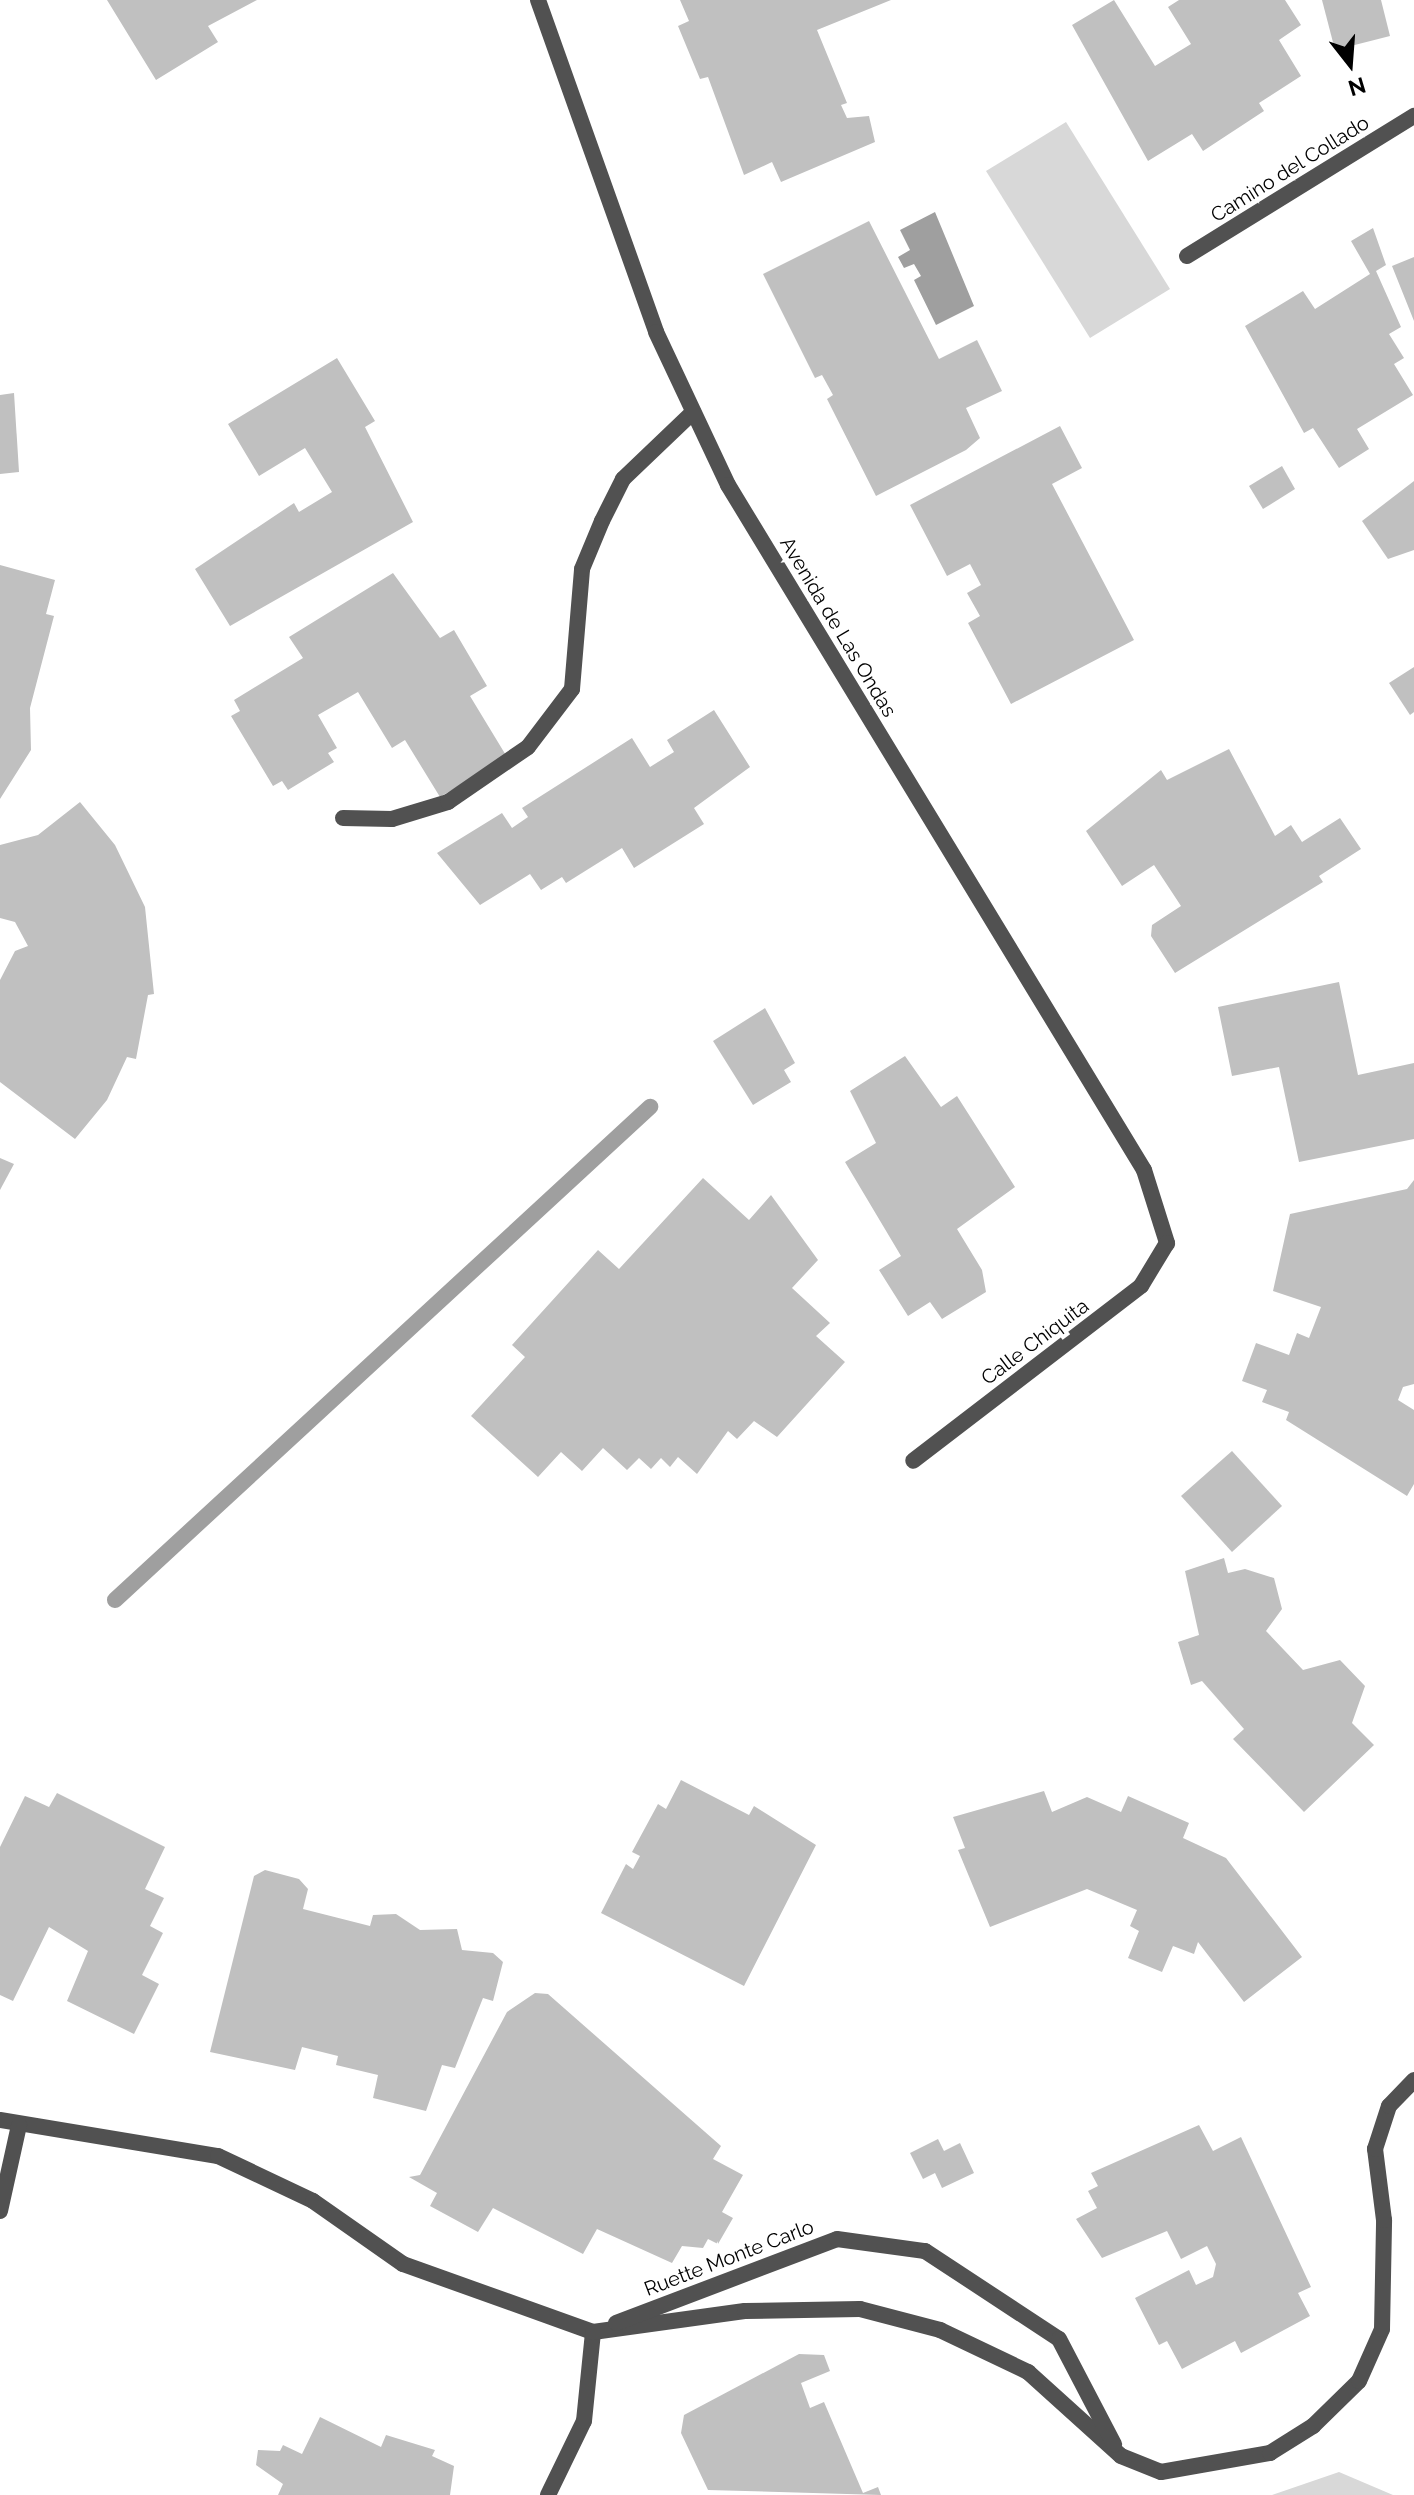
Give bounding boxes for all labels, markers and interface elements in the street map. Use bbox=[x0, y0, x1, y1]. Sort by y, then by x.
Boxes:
north arrow bbox=[1310, 24, 1390, 104]
text: N bbox=[1345, 72, 1369, 102]
street label: Camino del Collado bbox=[1206, 110, 1374, 228]
street label: Avenida de Las Ondas bbox=[775, 533, 901, 721]
street label: Calle Chiquita bbox=[977, 1294, 1093, 1390]
street label: Ruette Monte Carlo bbox=[641, 2215, 817, 2301]

